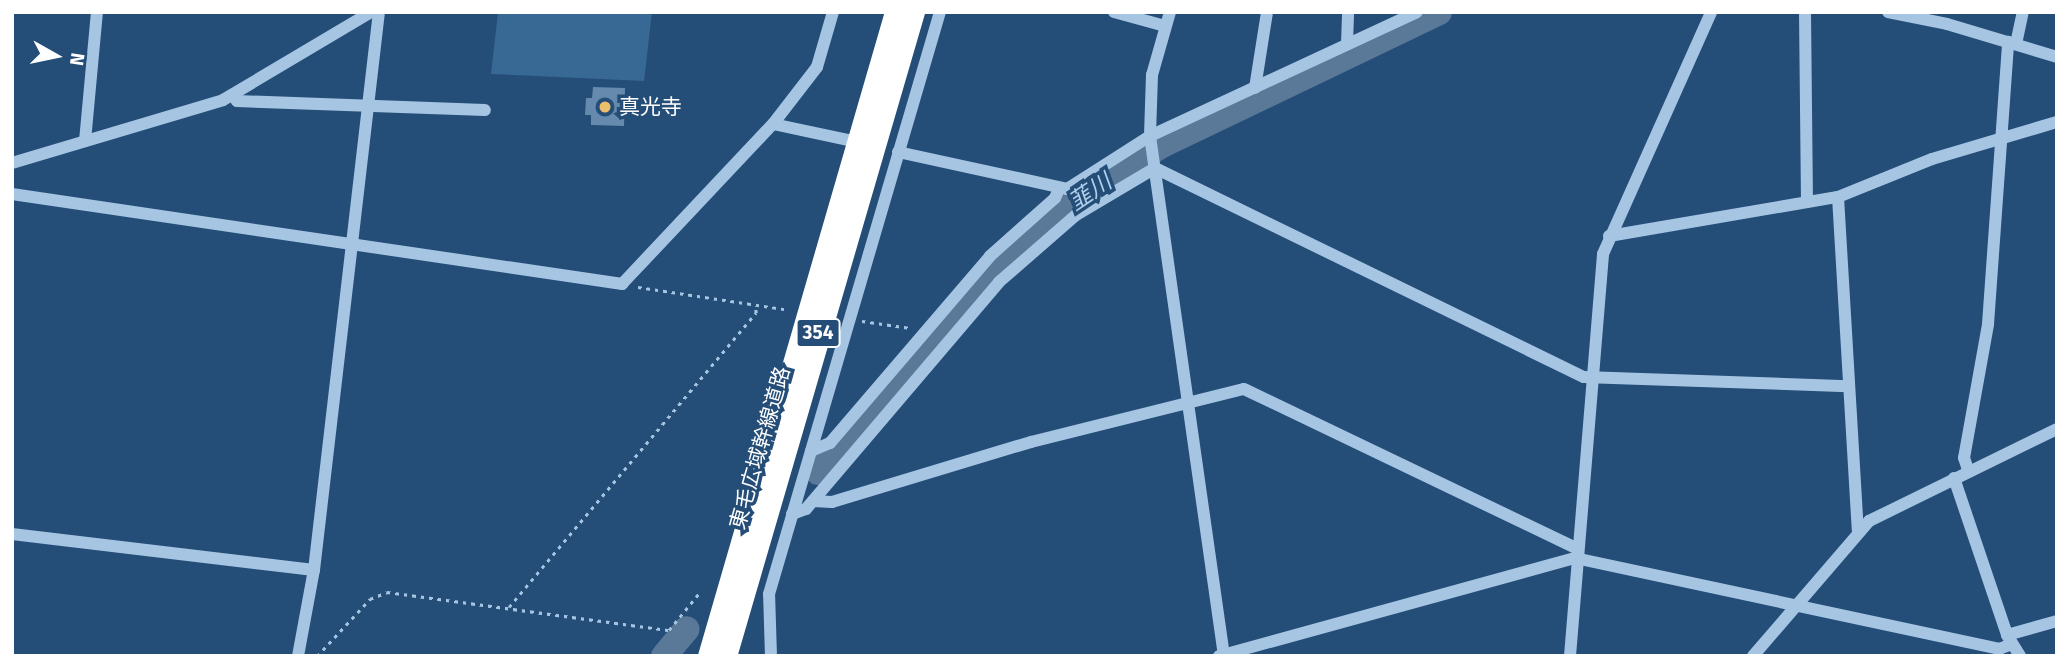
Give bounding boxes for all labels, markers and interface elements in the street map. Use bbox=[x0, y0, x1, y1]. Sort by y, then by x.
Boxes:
north arrow bbox=[21, 21, 91, 91]
text: N bbox=[65, 51, 90, 67]
place label: 真光寺 bbox=[619, 94, 682, 120]
marker: 真光寺 bbox=[597, 99, 613, 115]
water label: 韮川 bbox=[1063, 168, 1117, 216]
road number: 354 bbox=[795, 318, 841, 348]
street label: 東毛広域幹線道路 bbox=[725, 364, 795, 532]

